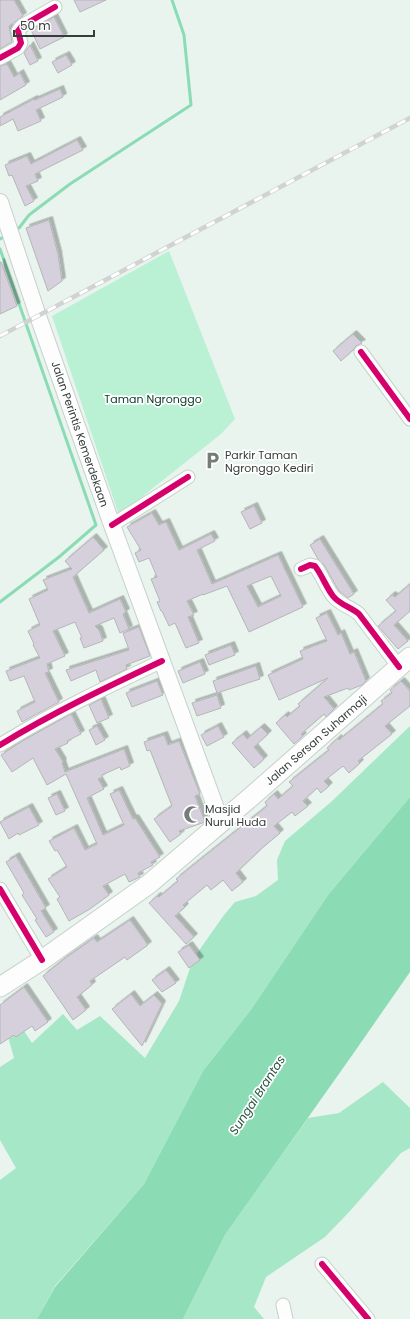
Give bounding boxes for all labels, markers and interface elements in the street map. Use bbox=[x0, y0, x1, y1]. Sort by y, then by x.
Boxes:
scale bar bbox=[14, 12, 94, 38]
text: 50 m bbox=[20, 17, 51, 34]
street label: Jalan Perintis Kemerdekaan bbox=[47, 359, 113, 509]
park label: Taman Ngronggo bbox=[104, 391, 202, 407]
place label: Parkir Taman Ngronggo Kediri bbox=[225, 447, 314, 476]
parking icon: Parkir Taman Ngronggo Kediri bbox=[202, 451, 222, 471]
street label: Jalan Sersan Suharmaji bbox=[262, 691, 371, 789]
place label: Masjid Nurul Huda bbox=[205, 801, 266, 830]
mosque icon: Masjid Nurul Huda bbox=[182, 805, 202, 825]
water label: Sungai Brantas bbox=[225, 1052, 289, 1138]

